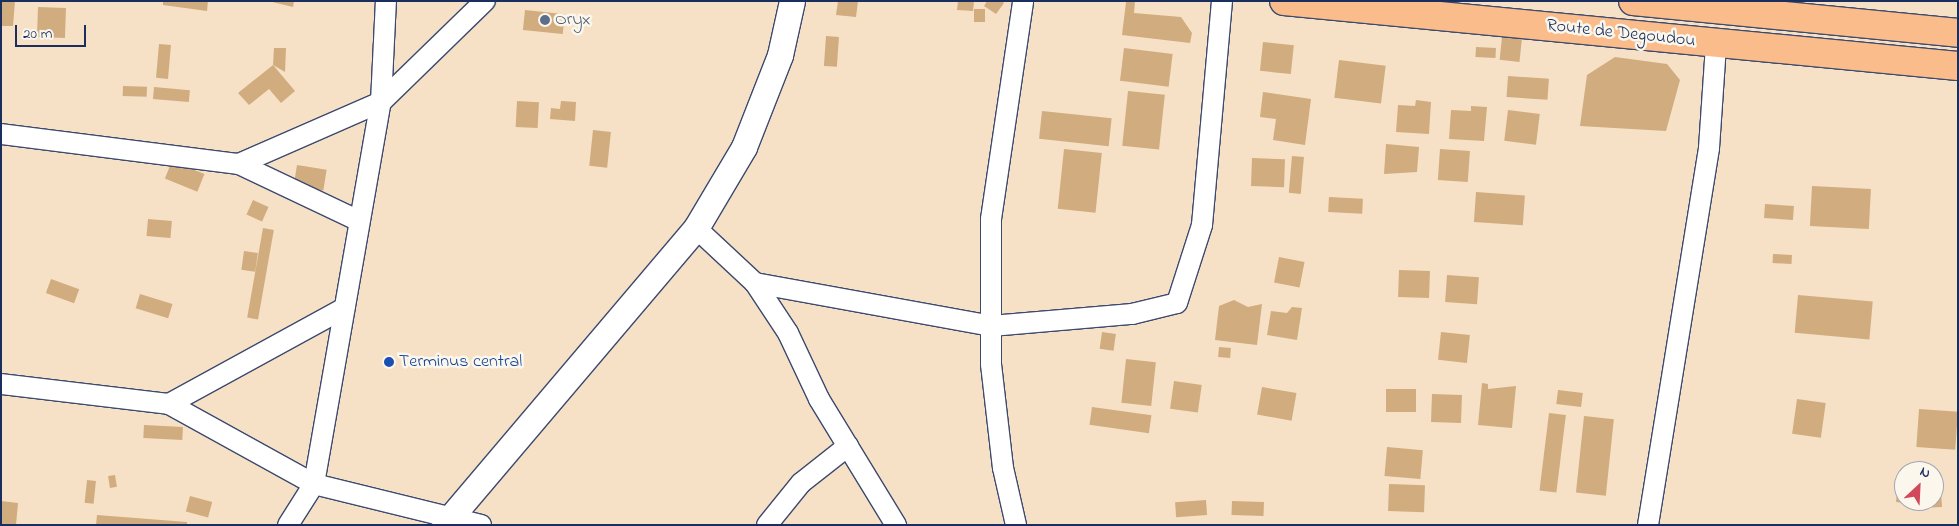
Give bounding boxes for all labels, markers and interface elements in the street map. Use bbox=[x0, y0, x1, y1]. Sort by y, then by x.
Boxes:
place label: Oryx bbox=[555, 9, 590, 31]
marker: Oryx bbox=[539, 14, 551, 26]
scale bar bbox=[18, 15, 89, 47]
street label: Route de Degoudou bbox=[1546, 15, 1696, 53]
text: 20 m bbox=[23, 23, 52, 45]
place label: Terminus central bbox=[399, 351, 522, 373]
marker: Terminus central bbox=[383, 356, 395, 368]
north arrow bbox=[1894, 461, 1944, 511]
text: N bbox=[1916, 461, 1934, 484]

